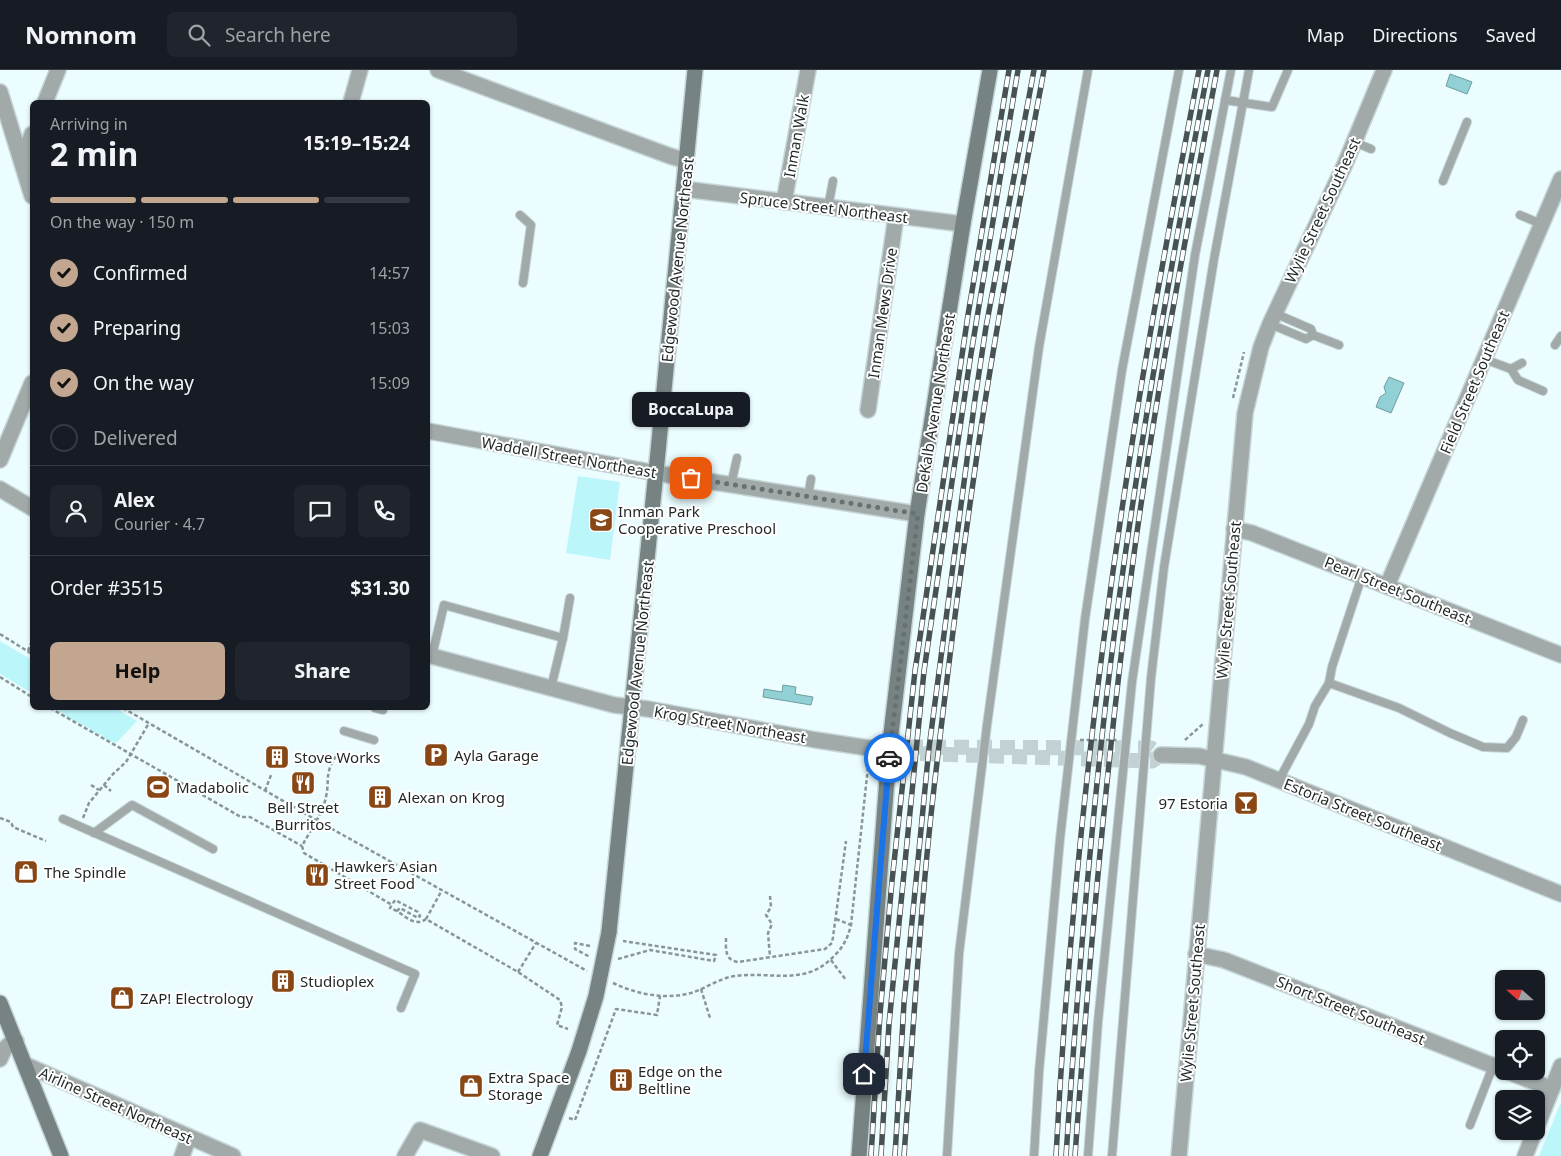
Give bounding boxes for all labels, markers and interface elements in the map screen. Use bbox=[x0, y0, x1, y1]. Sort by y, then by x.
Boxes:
search box bbox=[167, 12, 517, 57]
text: Nomnom bbox=[25, 18, 137, 51]
icon: search bbox=[185, 21, 213, 49]
text: Search here bbox=[225, 22, 331, 48]
text: Map bbox=[1307, 23, 1344, 47]
text: Directions bbox=[1372, 23, 1458, 47]
text: Saved bbox=[1486, 23, 1536, 47]
street label: Inman Walk bbox=[779, 93, 813, 179]
text: Arriving in bbox=[50, 113, 128, 135]
text: 15:19–15:24 bbox=[303, 130, 410, 156]
text: 2 min bbox=[50, 132, 138, 175]
street label: Wylie Street Southeast bbox=[1280, 134, 1365, 286]
street label: Edgewood Avenue Northeast bbox=[656, 156, 698, 363]
street label: Spruce Street Northeast bbox=[739, 187, 910, 227]
text: On the way · 150 m bbox=[50, 211, 194, 233]
street label: Inman Mews Drive bbox=[863, 246, 901, 380]
icon: check bbox=[50, 259, 78, 287]
text: Confirmed bbox=[93, 260, 188, 286]
text: 14:57 bbox=[369, 262, 410, 284]
street label: Field Street Southeast bbox=[1435, 307, 1513, 457]
street label: DeKalb Avenue Northeast bbox=[911, 311, 959, 494]
icon: check bbox=[50, 314, 78, 342]
text: Preparing bbox=[93, 315, 181, 341]
text: 15:03 bbox=[369, 317, 410, 339]
icon: check bbox=[50, 369, 78, 397]
text: On the way bbox=[93, 370, 194, 396]
text: 15:09 bbox=[369, 372, 410, 394]
callout: BoccaLupa bbox=[632, 393, 750, 428]
text: BoccaLupa bbox=[648, 398, 734, 420]
text: Delivered bbox=[93, 425, 178, 451]
street label: Waddell Street Northeast bbox=[480, 432, 659, 482]
pin bbox=[670, 457, 712, 499]
icon: bag bbox=[677, 464, 705, 492]
button: person bbox=[50, 485, 102, 537]
button: chat bbox=[294, 485, 346, 537]
button: phone bbox=[358, 485, 410, 537]
text: Alex bbox=[114, 487, 155, 513]
place label: Inman Park Cooperative Preschool bbox=[618, 501, 776, 538]
school or university icon: Inman Park Cooperative Preschool bbox=[588, 507, 614, 533]
text: Courier · 4.7 bbox=[114, 513, 205, 535]
street label: Wylie Street Southeast bbox=[1211, 520, 1245, 680]
street label: Pearl Street Southeast bbox=[1322, 551, 1475, 629]
street label: Edgewood Avenue Northeast bbox=[616, 559, 658, 766]
text: Order #3515 bbox=[50, 575, 163, 601]
text: $31.30 bbox=[350, 575, 410, 601]
button: Help bbox=[50, 642, 225, 700]
button: Share bbox=[235, 642, 410, 700]
street label: Krog Street Northeast bbox=[652, 701, 808, 747]
courier bbox=[864, 733, 914, 783]
parking icon: Ayla Garage bbox=[423, 742, 449, 768]
building icon: Stove Works bbox=[264, 744, 290, 770]
icon: car bbox=[875, 744, 903, 772]
place label: Ayla Garage bbox=[454, 745, 539, 765]
place label: Stove Works bbox=[294, 747, 381, 767]
restaurant icon: Bell Street Burritos bbox=[290, 770, 316, 796]
street label: Estoria Street Southeast bbox=[1281, 773, 1446, 855]
sports icon: Madabolic bbox=[145, 774, 171, 800]
place label: Madabolic bbox=[176, 777, 249, 797]
building icon: Alexan on Krog bbox=[367, 784, 393, 810]
place label: Alexan on Krog bbox=[398, 787, 505, 807]
bar icon: 97 Estoria bbox=[1233, 790, 1259, 816]
place label: 97 Estoria bbox=[1158, 793, 1228, 813]
place label: Bell Street Burritos bbox=[267, 797, 339, 834]
place label: Hawkers Asian Street Food bbox=[334, 856, 437, 893]
shop icon: The Spindle bbox=[13, 859, 39, 885]
place label: The Spindle bbox=[44, 862, 126, 882]
restaurant icon: Hawkers Asian Street Food bbox=[304, 862, 330, 888]
street label: Wylie Street Southeast bbox=[1175, 923, 1209, 1083]
building icon: Studioplex bbox=[270, 968, 296, 994]
north arrow bbox=[1495, 970, 1545, 1020]
map controls bbox=[1495, 970, 1545, 1140]
place label: Studioplex bbox=[300, 971, 374, 991]
street label: Short Street Southeast bbox=[1274, 971, 1429, 1049]
shop icon: ZAP! Electrology bbox=[109, 985, 135, 1011]
place label: ZAP! Electrology bbox=[140, 988, 254, 1008]
button: locate bbox=[1495, 1030, 1545, 1080]
pin bbox=[843, 1053, 885, 1095]
icon: home bbox=[850, 1060, 878, 1088]
place label: Edge on the Beltline bbox=[638, 1061, 723, 1098]
street label: Airline Street Northeast bbox=[36, 1062, 196, 1148]
place label: Extra Space Storage bbox=[488, 1067, 569, 1104]
building icon: Edge on the Beltline bbox=[608, 1067, 634, 1093]
shop icon: Extra Space Storage bbox=[458, 1073, 484, 1099]
button: layers bbox=[1495, 1090, 1545, 1140]

